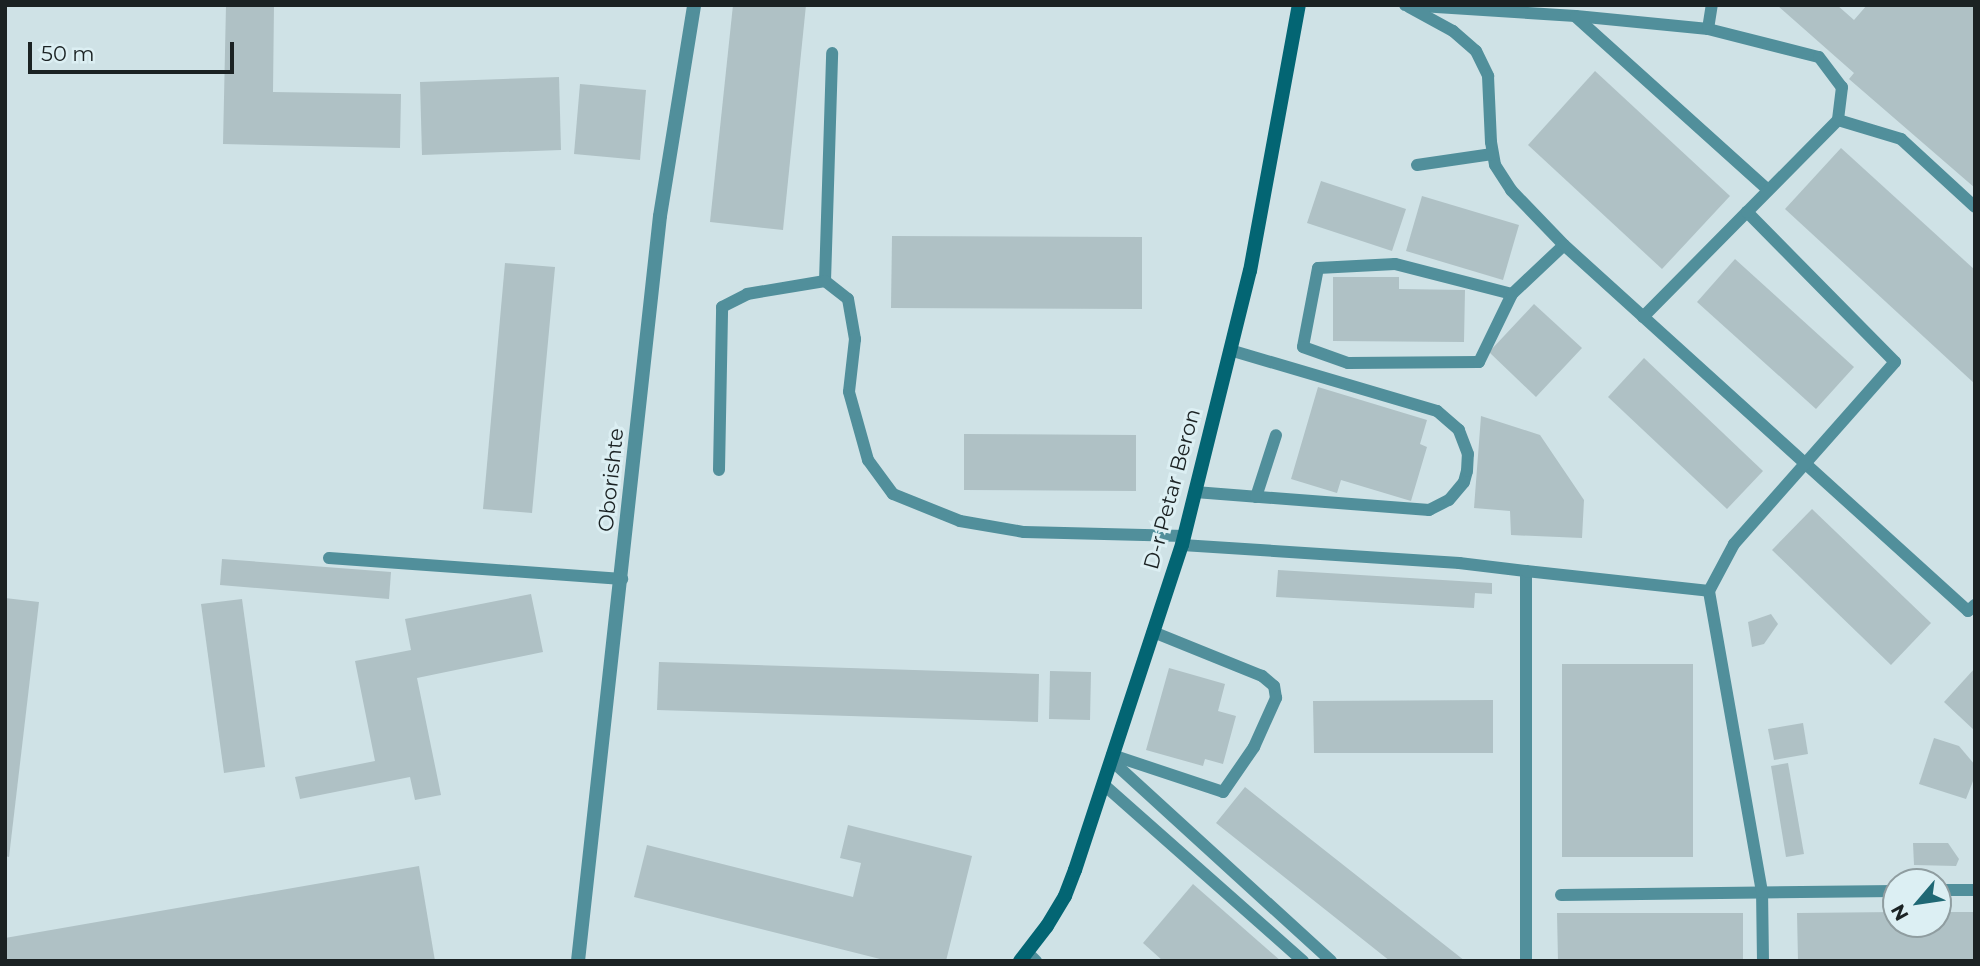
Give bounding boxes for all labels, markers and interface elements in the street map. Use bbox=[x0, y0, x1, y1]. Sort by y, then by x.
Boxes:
scale bar bbox=[32, 28, 238, 72]
text: 50 m bbox=[41, 41, 95, 66]
street label: D-r Petar Beron bbox=[1138, 406, 1206, 572]
street label: Oborishte bbox=[593, 427, 629, 533]
north arrow bbox=[1882, 868, 1952, 938]
text: N bbox=[1886, 900, 1914, 925]

